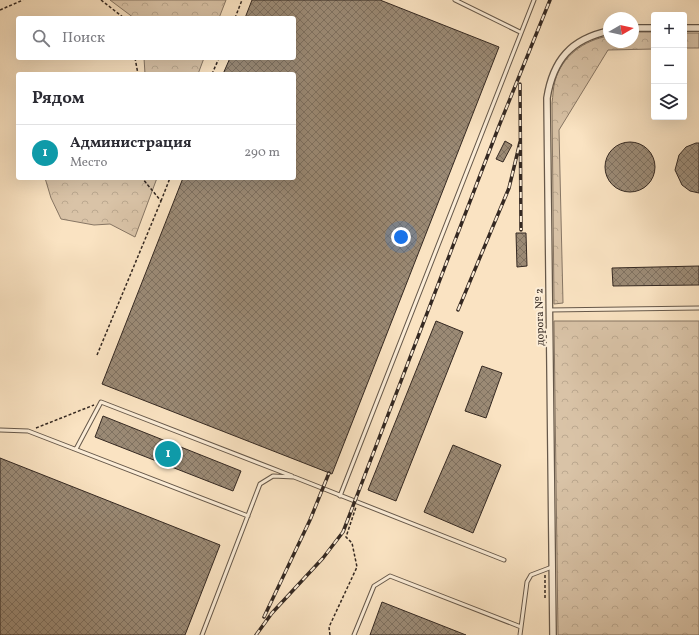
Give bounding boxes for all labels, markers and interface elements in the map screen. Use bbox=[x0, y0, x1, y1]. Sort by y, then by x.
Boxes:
north arrow bbox=[603, 12, 639, 48]
map controls bbox=[651, 12, 687, 120]
button: + bbox=[651, 12, 687, 48]
search box bbox=[16, 16, 296, 60]
icon: search bbox=[30, 27, 52, 49]
text: Поиск bbox=[62, 28, 105, 49]
button: − bbox=[651, 48, 687, 84]
button: layers bbox=[651, 84, 687, 120]
text: Рядом bbox=[32, 87, 85, 110]
text: Администрация bbox=[70, 133, 192, 154]
text: 1 bbox=[42, 144, 48, 162]
text: 290 m bbox=[244, 144, 280, 162]
text: Место bbox=[70, 154, 107, 172]
your location bbox=[391, 227, 411, 247]
street label: дорога № 2 bbox=[532, 288, 549, 346]
pin: 1 bbox=[155, 439, 181, 469]

